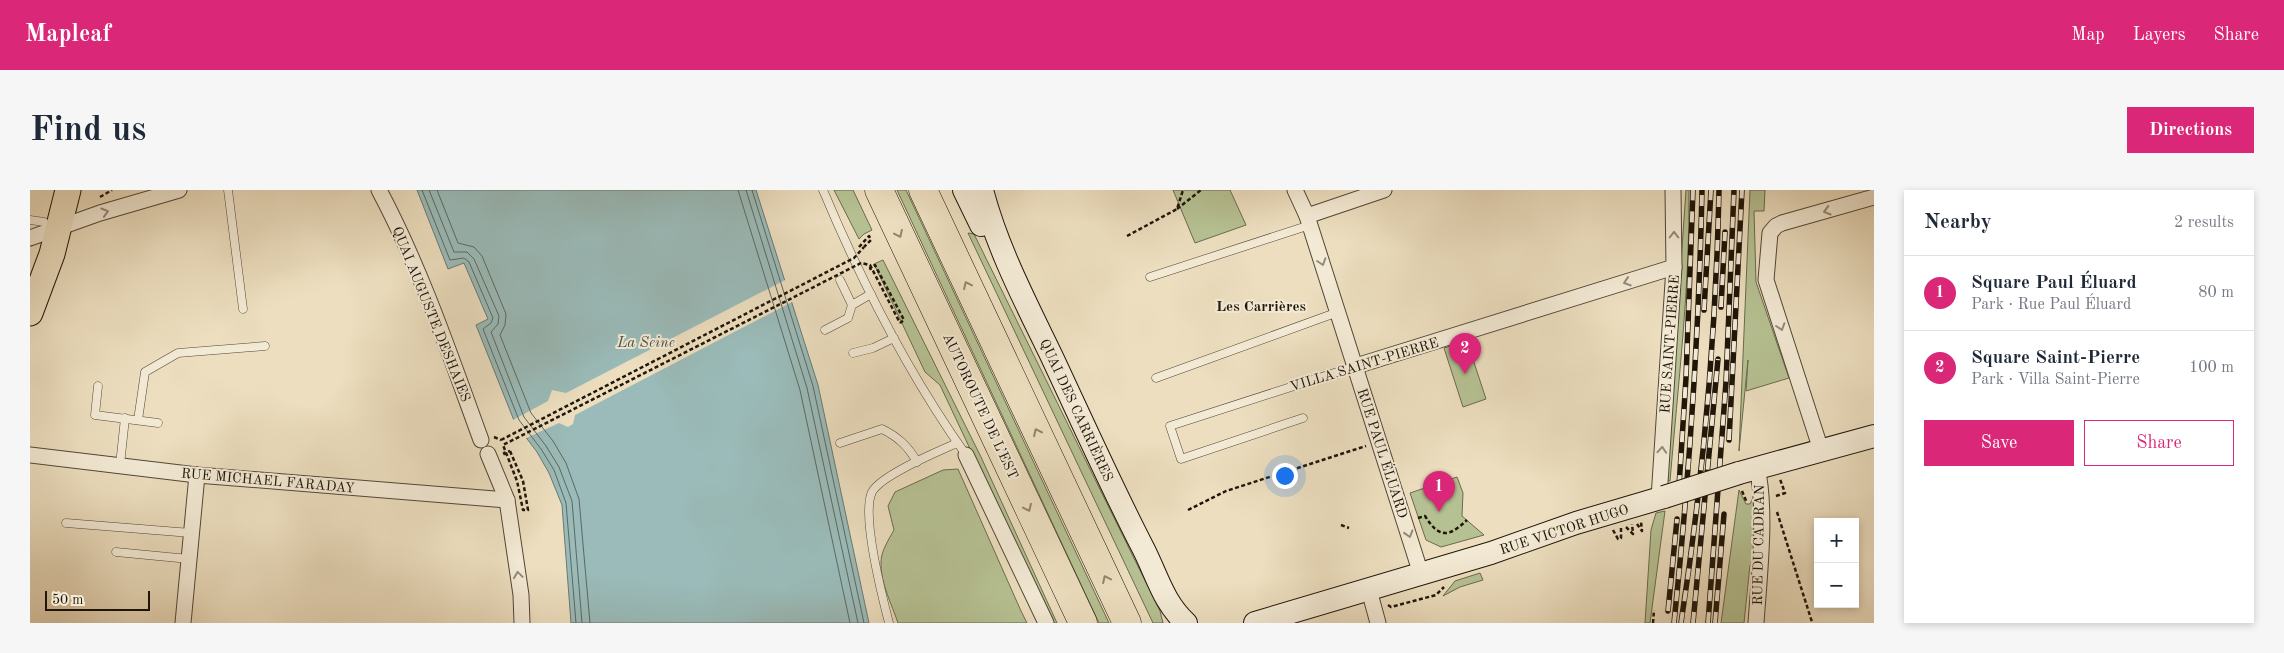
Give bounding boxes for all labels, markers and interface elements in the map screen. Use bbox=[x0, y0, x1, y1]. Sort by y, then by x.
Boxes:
text: Mapleaf bbox=[25, 23, 111, 47]
text: Map bbox=[2071, 26, 2105, 44]
text: Layers bbox=[2133, 26, 2185, 44]
text: Share bbox=[2213, 26, 2259, 44]
button: Directions bbox=[2127, 107, 2254, 153]
text: Find us bbox=[30, 113, 146, 148]
one-way arrow bbox=[1823, 205, 1832, 215]
one-way arrow bbox=[100, 207, 108, 217]
text: Nearby bbox=[1924, 212, 1992, 233]
text: 2 results bbox=[2174, 215, 2234, 231]
street label: QUAI AUGUSTE DESHAIES bbox=[389, 225, 473, 404]
one-way arrow bbox=[893, 229, 904, 238]
one-way arrow bbox=[1669, 231, 1679, 238]
one-way arrow bbox=[1316, 258, 1326, 266]
street label: RUE SAINT-PIERRE bbox=[1658, 274, 1682, 414]
text: Square Paul Éluard bbox=[1971, 274, 2137, 293]
one-way arrow bbox=[1624, 276, 1632, 286]
one-way arrow bbox=[963, 281, 974, 290]
text: 1 bbox=[1935, 285, 1945, 301]
text: 80 m bbox=[2198, 285, 2234, 301]
text: Park · Rue Paul Éluard bbox=[1971, 297, 2131, 313]
district label: Les Carrières bbox=[1216, 300, 1306, 315]
one-way arrow bbox=[1775, 322, 1785, 330]
street label: AUTOROUTE DE L’EST bbox=[940, 331, 1020, 482]
pin: 2 bbox=[1449, 333, 1481, 374]
water label: La Seine bbox=[616, 336, 675, 351]
street label: QUAI DES CARRIÈRES bbox=[1037, 336, 1118, 484]
street label: VILLA SAINT-PIERRE bbox=[1288, 336, 1440, 394]
text: Square Saint-Pierre bbox=[1971, 349, 2140, 368]
text: 2 bbox=[1935, 360, 1945, 376]
text: 100 m bbox=[2189, 360, 2234, 376]
text: Park · Villa Saint-Pierre bbox=[1971, 372, 2140, 388]
street label: RUE PAUL ÉLUARD bbox=[1354, 386, 1413, 520]
button: Save bbox=[1924, 420, 2074, 466]
button: Share bbox=[2084, 420, 2234, 466]
one-way arrow bbox=[1032, 428, 1043, 437]
one-way arrow bbox=[1656, 445, 1667, 453]
your location bbox=[1272, 463, 1298, 489]
street label: RUE MICHAEL FARADAY bbox=[181, 466, 355, 496]
pin: 1 bbox=[1423, 471, 1455, 512]
street label: RUE DU CADRAN bbox=[1751, 484, 1767, 606]
street label: RUE VICTOR HUGO bbox=[1498, 502, 1631, 557]
one-way arrow bbox=[1022, 503, 1033, 512]
map controls bbox=[1814, 518, 1859, 608]
button: + bbox=[1814, 518, 1859, 563]
one-way arrow bbox=[1403, 529, 1413, 537]
button: − bbox=[1814, 563, 1859, 608]
one-way arrow bbox=[513, 570, 524, 578]
one-way arrow bbox=[1101, 575, 1112, 584]
scale bar bbox=[45, 588, 150, 611]
text: 50 m bbox=[52, 593, 83, 607]

